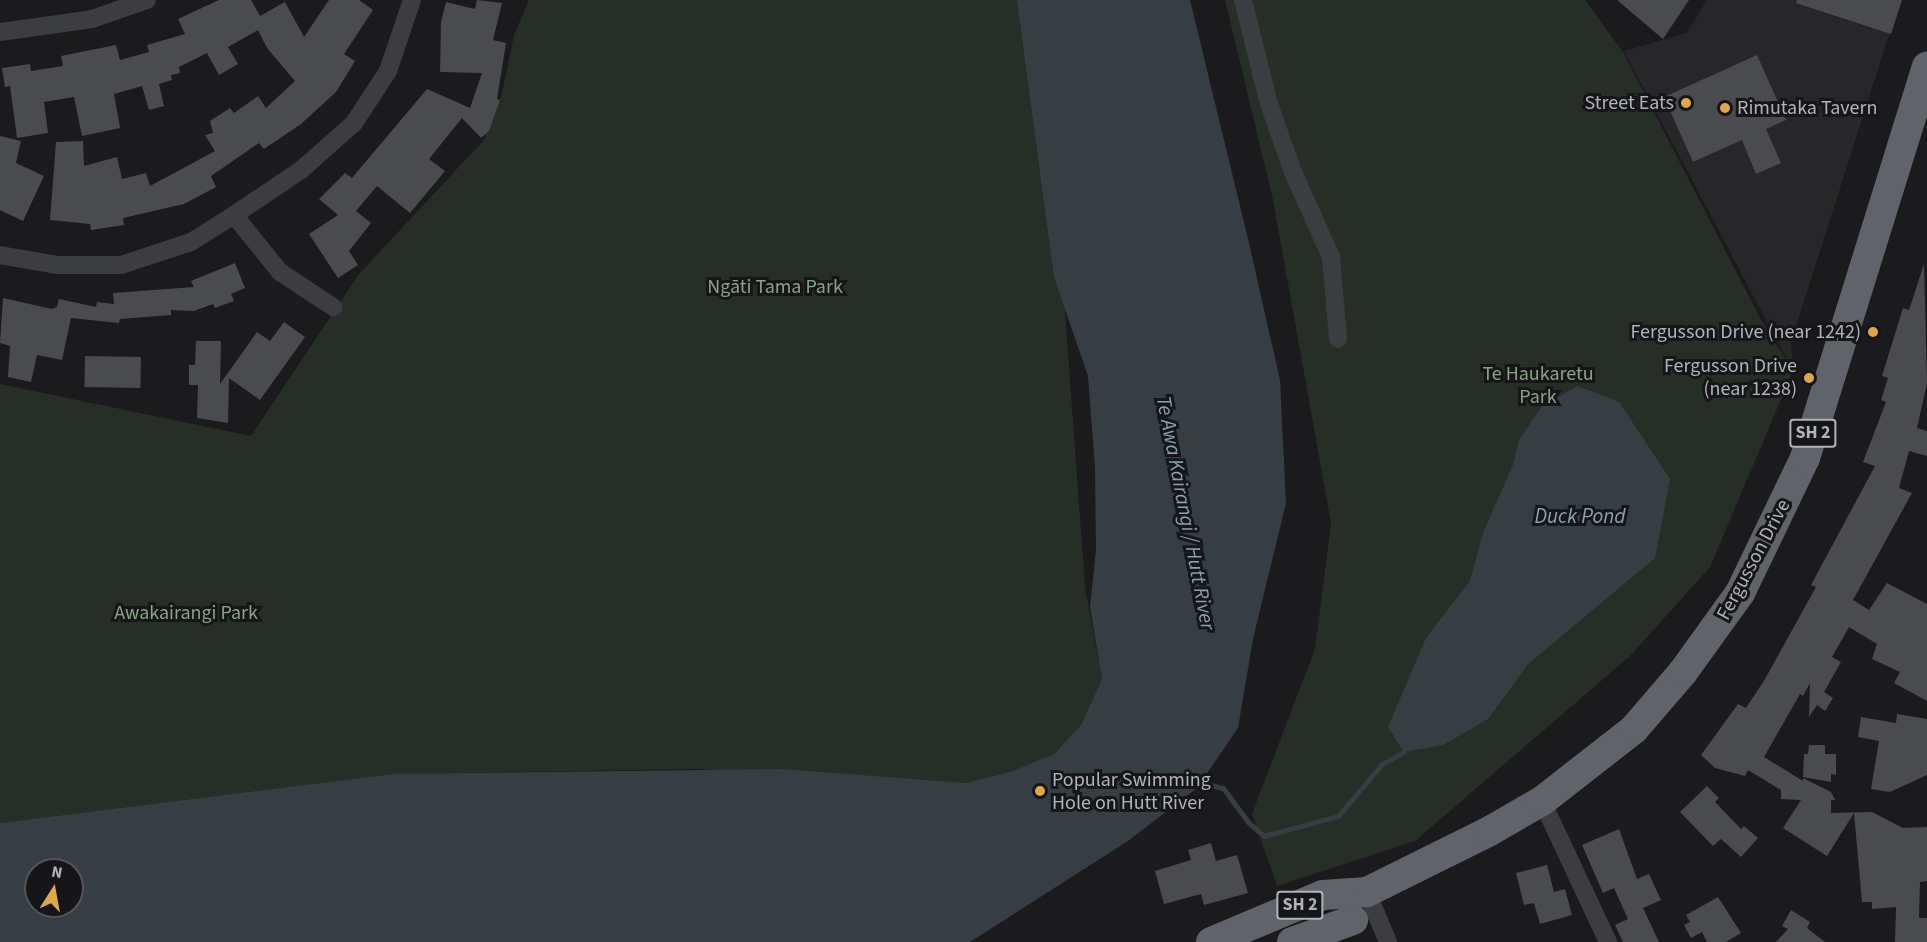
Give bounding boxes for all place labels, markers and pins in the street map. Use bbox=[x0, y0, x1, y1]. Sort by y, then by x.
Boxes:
place label: Street Eats bbox=[1585, 91, 1674, 115]
marker: Street Eats bbox=[1679, 96, 1693, 110]
place label: Rimutaka Tavern bbox=[1737, 96, 1877, 120]
marker: Rimutaka Tavern bbox=[1718, 101, 1732, 115]
place label: Fergusson Drive (near 1242) bbox=[1630, 320, 1861, 344]
marker: Fergusson Drive (near 1242) bbox=[1866, 325, 1880, 339]
place label: Fergusson Drive (near 1238) bbox=[1664, 354, 1797, 401]
marker: Fergusson Drive (near 1238) bbox=[1802, 371, 1816, 385]
place label: Popular Swimming Hole on Hutt River bbox=[1052, 768, 1211, 815]
marker: Popular Swimming Hole on Hutt River bbox=[1033, 784, 1047, 798]

